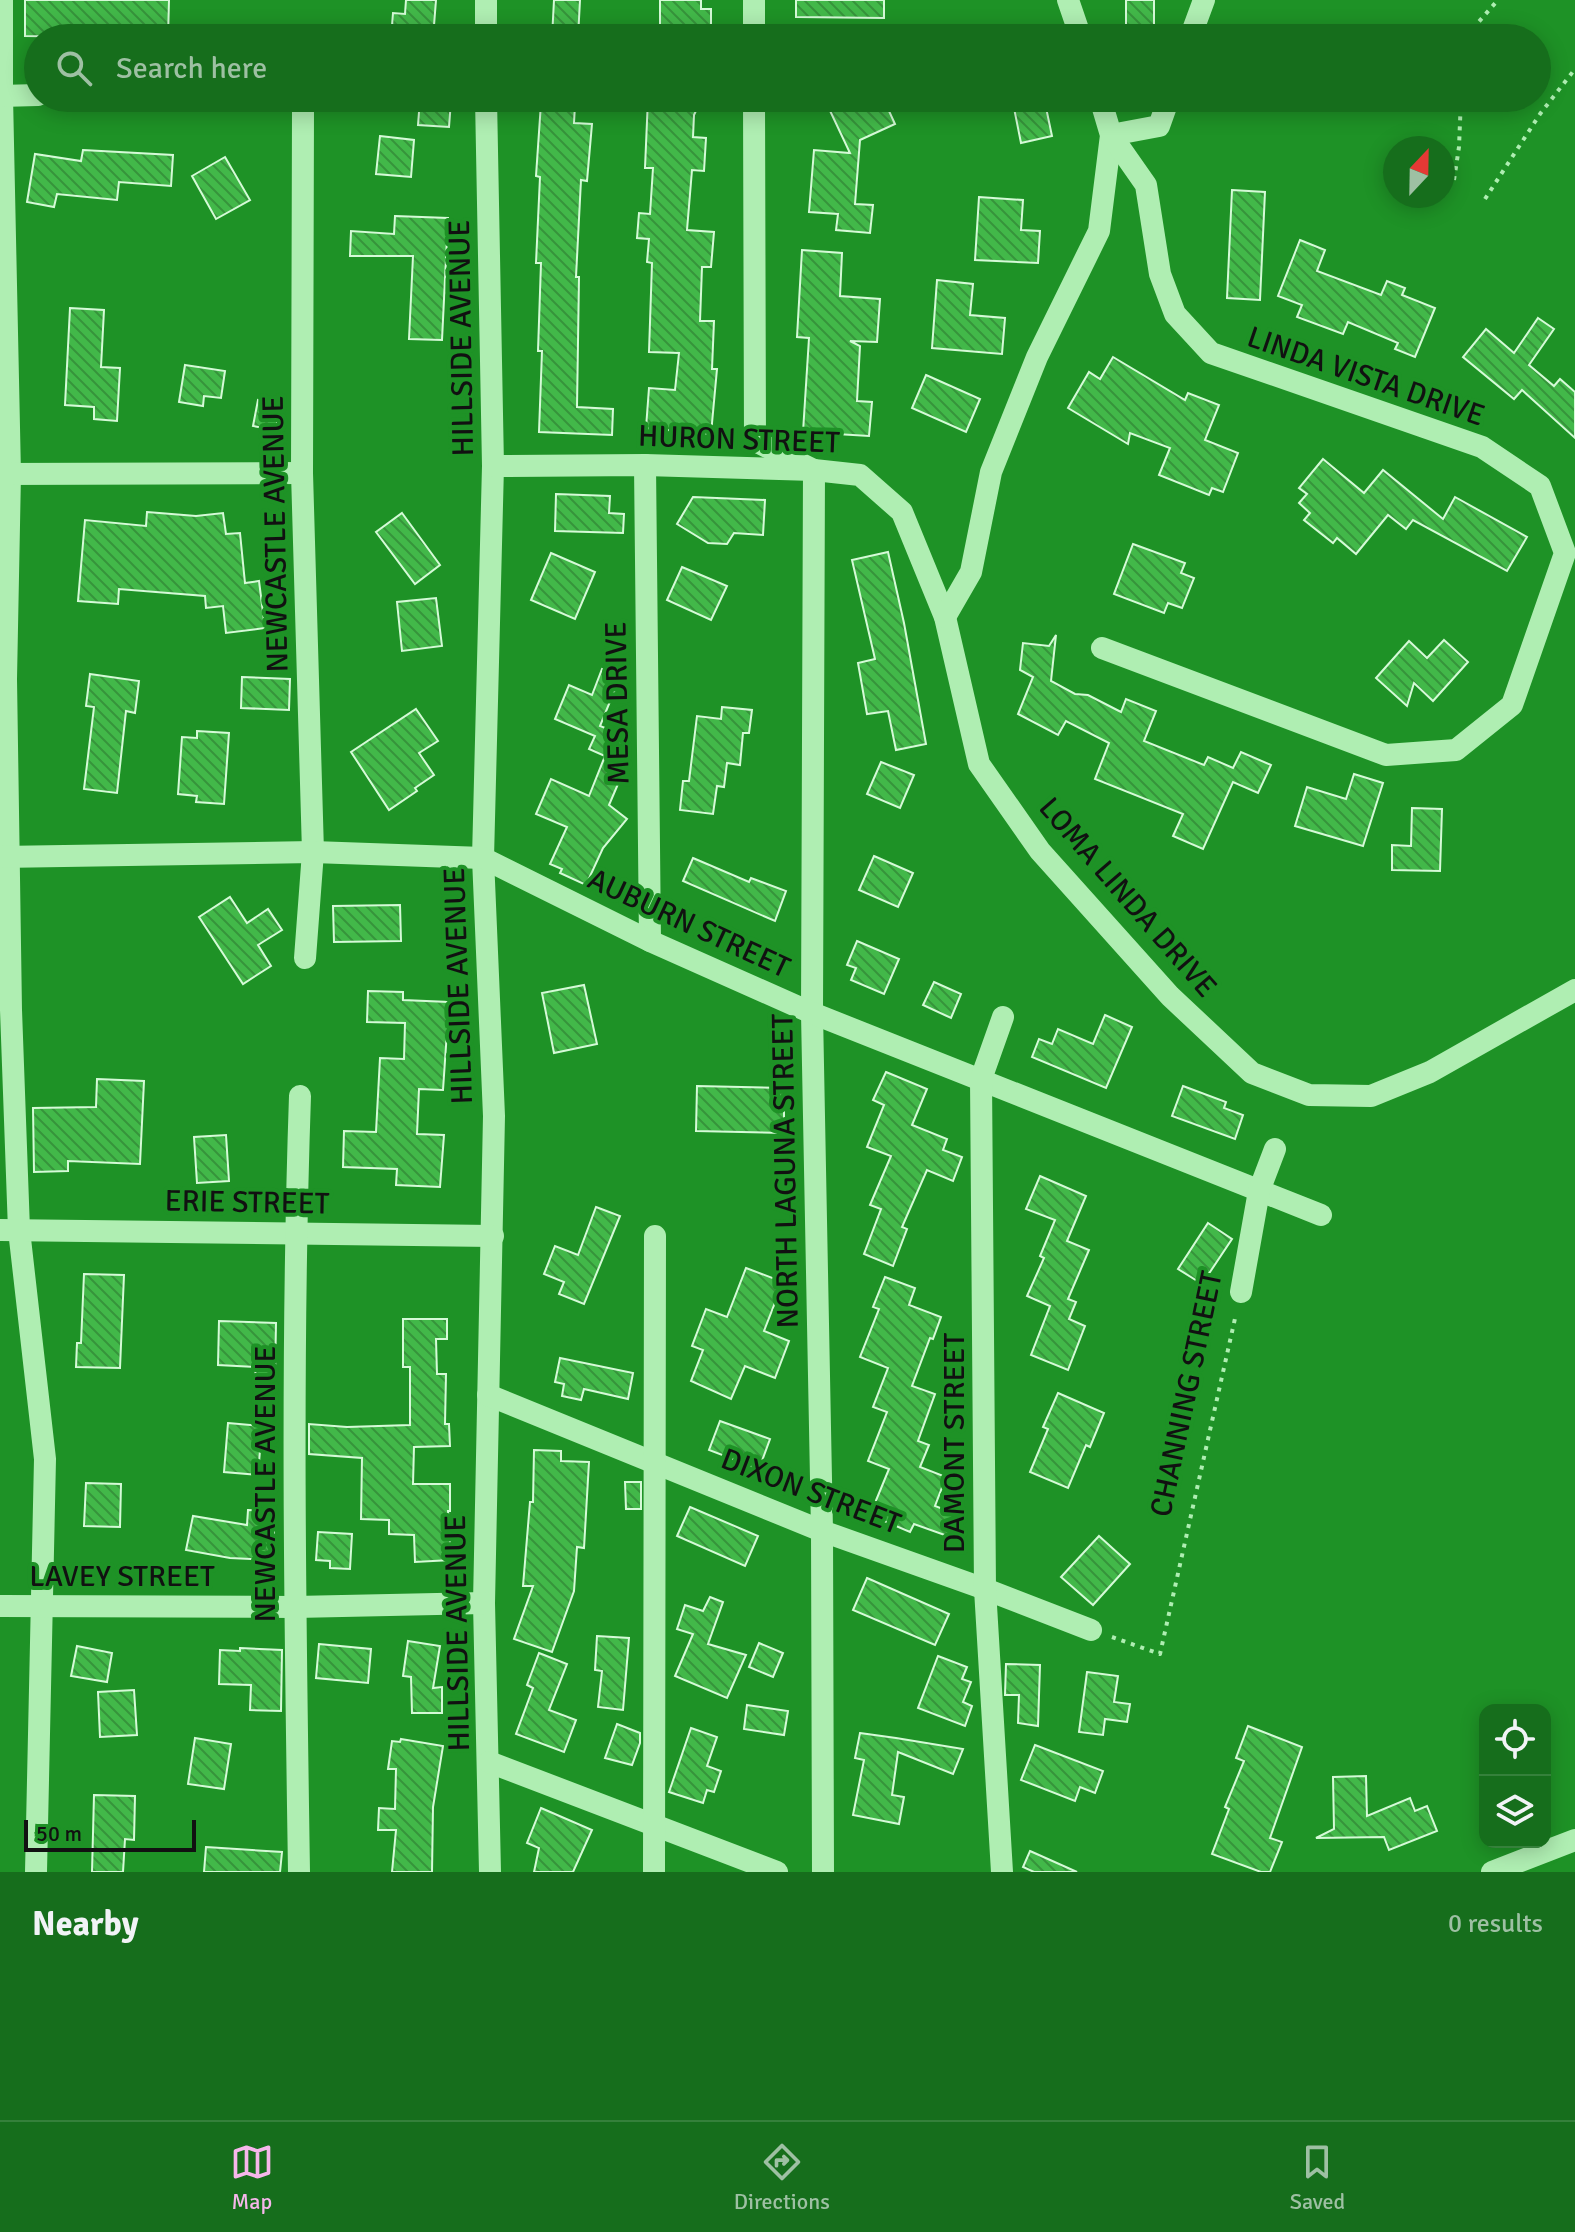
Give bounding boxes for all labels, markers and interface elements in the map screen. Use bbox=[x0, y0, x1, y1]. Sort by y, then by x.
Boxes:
search box bbox=[24, 24, 1551, 112]
icon: search bbox=[52, 46, 96, 90]
text: Search here bbox=[116, 50, 267, 87]
north arrow bbox=[1383, 136, 1455, 208]
street label: HILLSIDE AVENUE bbox=[441, 219, 482, 457]
street label: LINDA VISTA DRIVE bbox=[1242, 318, 1489, 434]
street label: NEWCASTLE AVENUE bbox=[255, 395, 296, 673]
street label: HURON STREET bbox=[637, 417, 841, 462]
street label: MESA DRIVE bbox=[598, 621, 637, 785]
street label: LOMA LINDA DRIVE bbox=[1031, 790, 1224, 1005]
street label: AUBURN STREET bbox=[582, 861, 796, 986]
street label: HILLSIDE AVENUE bbox=[436, 867, 481, 1105]
street label: NORTH LAGUNA STREET bbox=[764, 1013, 807, 1329]
street label: ERIE STREET bbox=[164, 1183, 330, 1222]
street label: CHANNING STREET bbox=[1142, 1268, 1231, 1520]
street label: DAMONT STREET bbox=[936, 1333, 973, 1553]
street label: NEWCASTLE AVENUE bbox=[247, 1345, 284, 1623]
street label: DIXON STREET bbox=[716, 1440, 906, 1543]
street label: HILLSIDE AVENUE bbox=[437, 1514, 478, 1752]
street label: LAVEY STREET bbox=[29, 1558, 215, 1595]
map controls bbox=[1479, 1704, 1551, 1848]
button: locate bbox=[1479, 1704, 1551, 1776]
button: layers bbox=[1479, 1776, 1551, 1848]
scale bar bbox=[24, 1816, 196, 1852]
text: 50 m bbox=[36, 1820, 82, 1847]
text: Nearby bbox=[32, 1903, 139, 1945]
text: 0 results bbox=[1448, 1908, 1543, 1940]
tab: Map bbox=[230, 2140, 274, 2215]
tab: Directions bbox=[734, 2140, 830, 2215]
tab: Saved bbox=[1290, 2140, 1345, 2215]

